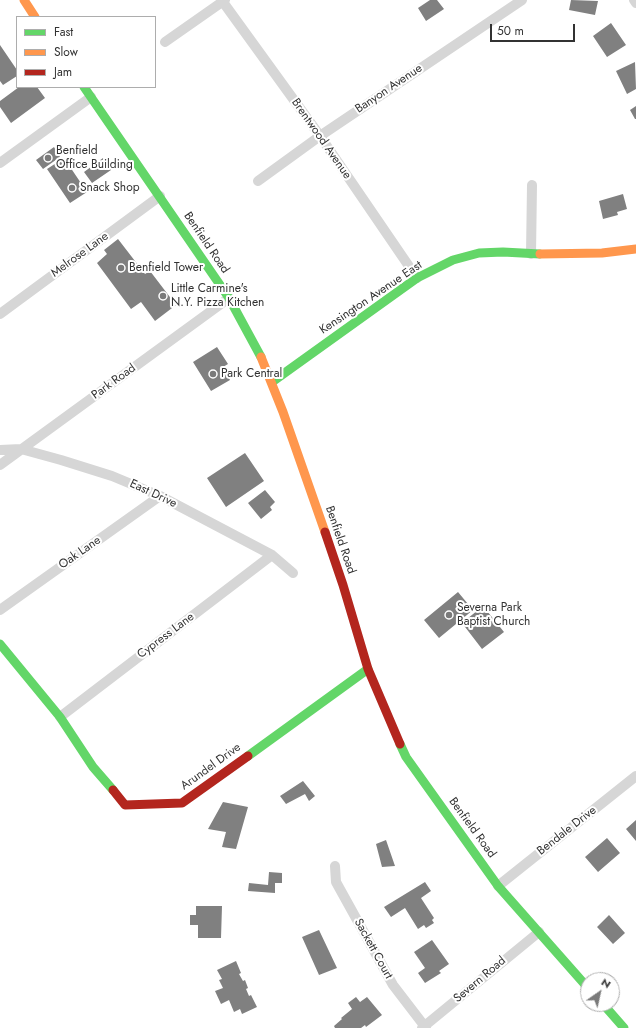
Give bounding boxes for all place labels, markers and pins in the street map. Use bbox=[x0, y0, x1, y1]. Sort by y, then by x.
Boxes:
place label: Benfield Office Building bbox=[56, 144, 133, 172]
marker: Benfield Office Building bbox=[43, 153, 53, 163]
place label: Snack Shop bbox=[80, 181, 140, 195]
marker: Snack Shop bbox=[67, 183, 77, 193]
place label: Benfield Tower bbox=[129, 261, 203, 275]
marker: Benfield Tower bbox=[116, 263, 126, 273]
place label: Little Carmine's N.Y. Pizza Kitchen bbox=[171, 282, 264, 310]
marker: Little Carmine's N.Y. Pizza Kitchen bbox=[158, 291, 168, 301]
place label: Park Central bbox=[221, 367, 282, 381]
marker: Park Central bbox=[208, 369, 218, 379]
place label: Severna Park Baptist Church bbox=[457, 601, 530, 629]
marker: Severna Park Baptist Church bbox=[444, 610, 454, 620]

